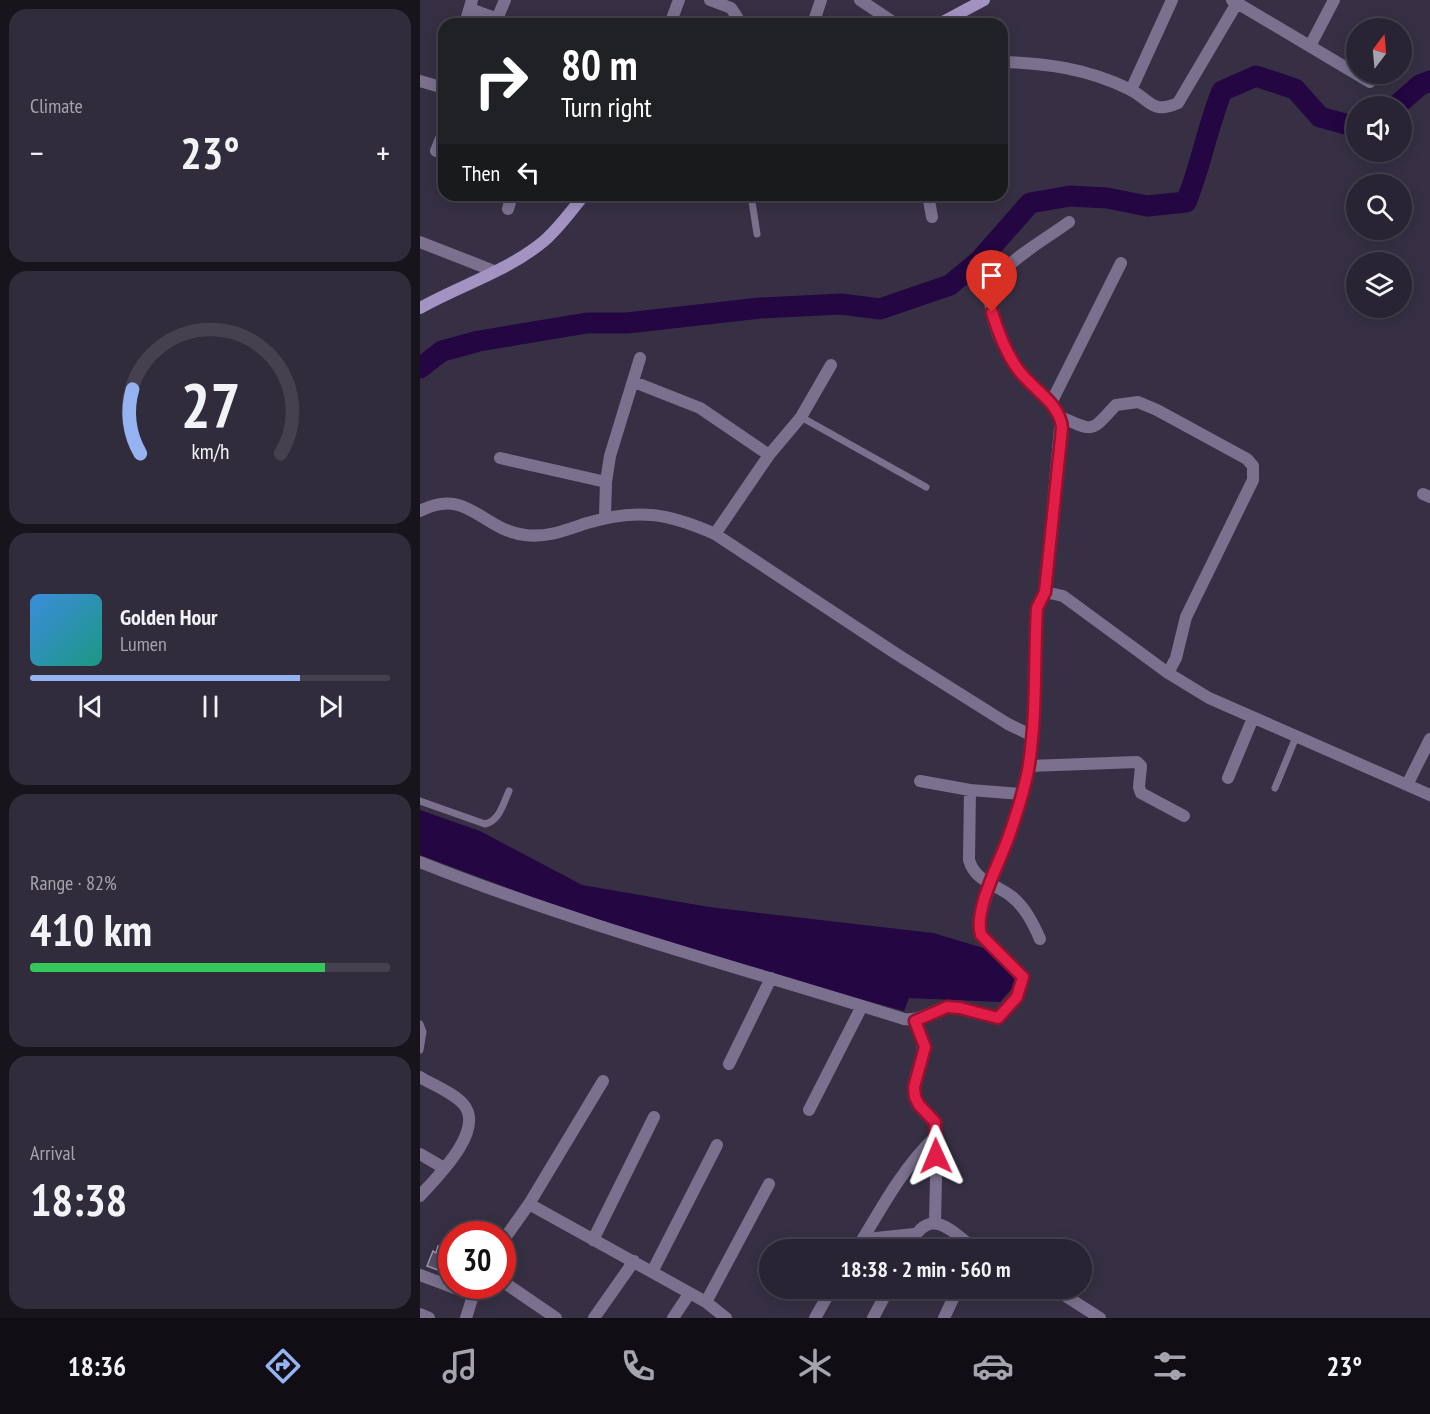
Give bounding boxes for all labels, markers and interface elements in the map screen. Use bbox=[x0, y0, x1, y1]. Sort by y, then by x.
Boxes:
north arrow bbox=[1346, 18, 1412, 84]
map controls bbox=[1346, 18, 1412, 318]
text: 80 m bbox=[561, 37, 638, 92]
icon: right bbox=[462, 42, 540, 120]
text: Turn right bbox=[561, 90, 652, 124]
text: Climate bbox=[30, 93, 83, 119]
button: sound bbox=[1346, 96, 1412, 162]
text: 23° bbox=[180, 123, 240, 181]
text: − bbox=[30, 131, 44, 174]
text: + bbox=[376, 131, 390, 174]
icon: left bbox=[512, 156, 545, 189]
text: Then bbox=[462, 159, 500, 187]
button: search bbox=[1346, 174, 1412, 240]
pin bbox=[966, 250, 1017, 312]
button: layers bbox=[1346, 252, 1412, 318]
icon: arrive bbox=[975, 259, 1008, 292]
text: 27 bbox=[180, 364, 240, 445]
text: km/h bbox=[191, 438, 229, 466]
text: Golden Hour bbox=[120, 603, 218, 631]
text: Lumen bbox=[120, 631, 167, 657]
icon: previous bbox=[74, 690, 107, 723]
icon: pause bbox=[194, 690, 227, 723]
icon: next bbox=[314, 690, 347, 723]
text: Range · 82% bbox=[30, 870, 117, 896]
text: 410 km bbox=[30, 900, 152, 958]
position arrow bbox=[904, 1124, 968, 1188]
text: Arrival bbox=[30, 1140, 75, 1166]
text: 18:38 bbox=[30, 1170, 127, 1228]
speed limit sign: 30 bbox=[438, 1221, 516, 1299]
text: 18:38 · 2 min · 560 m bbox=[840, 1255, 1011, 1283]
icon: directions bbox=[262, 1345, 304, 1387]
icon: music bbox=[439, 1345, 481, 1387]
icon: phone bbox=[617, 1345, 659, 1387]
icon: climate bbox=[794, 1345, 836, 1387]
icon: car bbox=[972, 1345, 1014, 1387]
icon: filters bbox=[1149, 1345, 1191, 1387]
text: 18:36 bbox=[68, 1349, 126, 1383]
text: 23° bbox=[1327, 1349, 1362, 1383]

